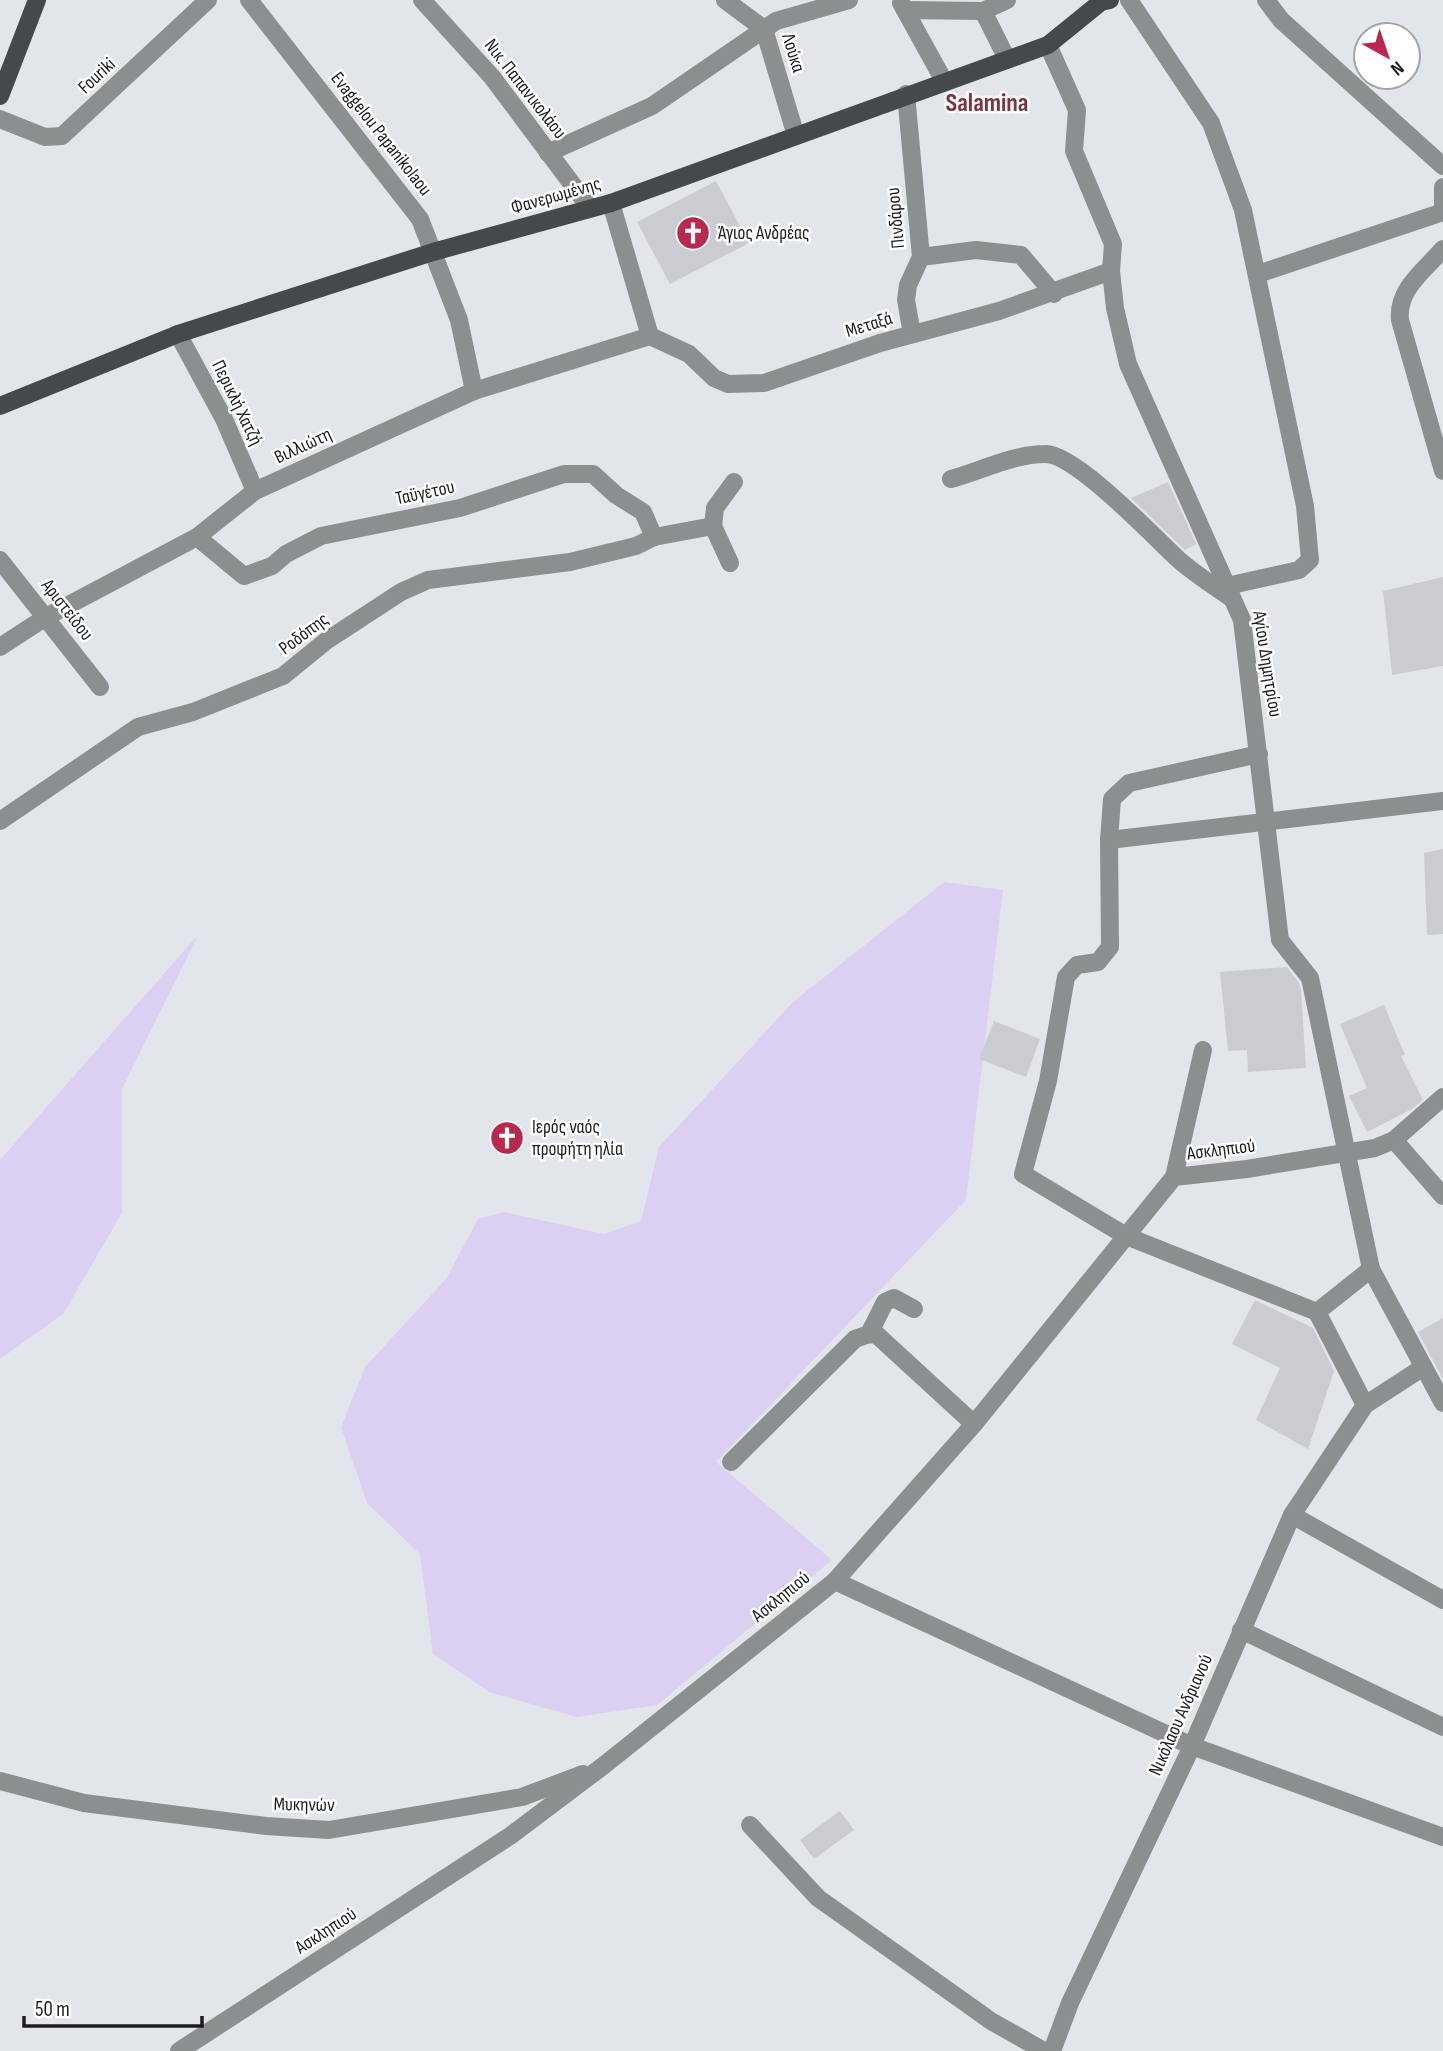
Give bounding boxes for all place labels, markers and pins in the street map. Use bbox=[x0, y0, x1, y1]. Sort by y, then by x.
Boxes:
church icon: Άγιος Ανδρέας bbox=[674, 214, 712, 252]
place label: Άγιος Ανδρέας bbox=[718, 222, 810, 245]
place label: Ιερός ναός προφήτη ηλία bbox=[532, 1116, 623, 1161]
church icon: Ιερός ναός προφήτη ηλία bbox=[488, 1119, 526, 1157]

